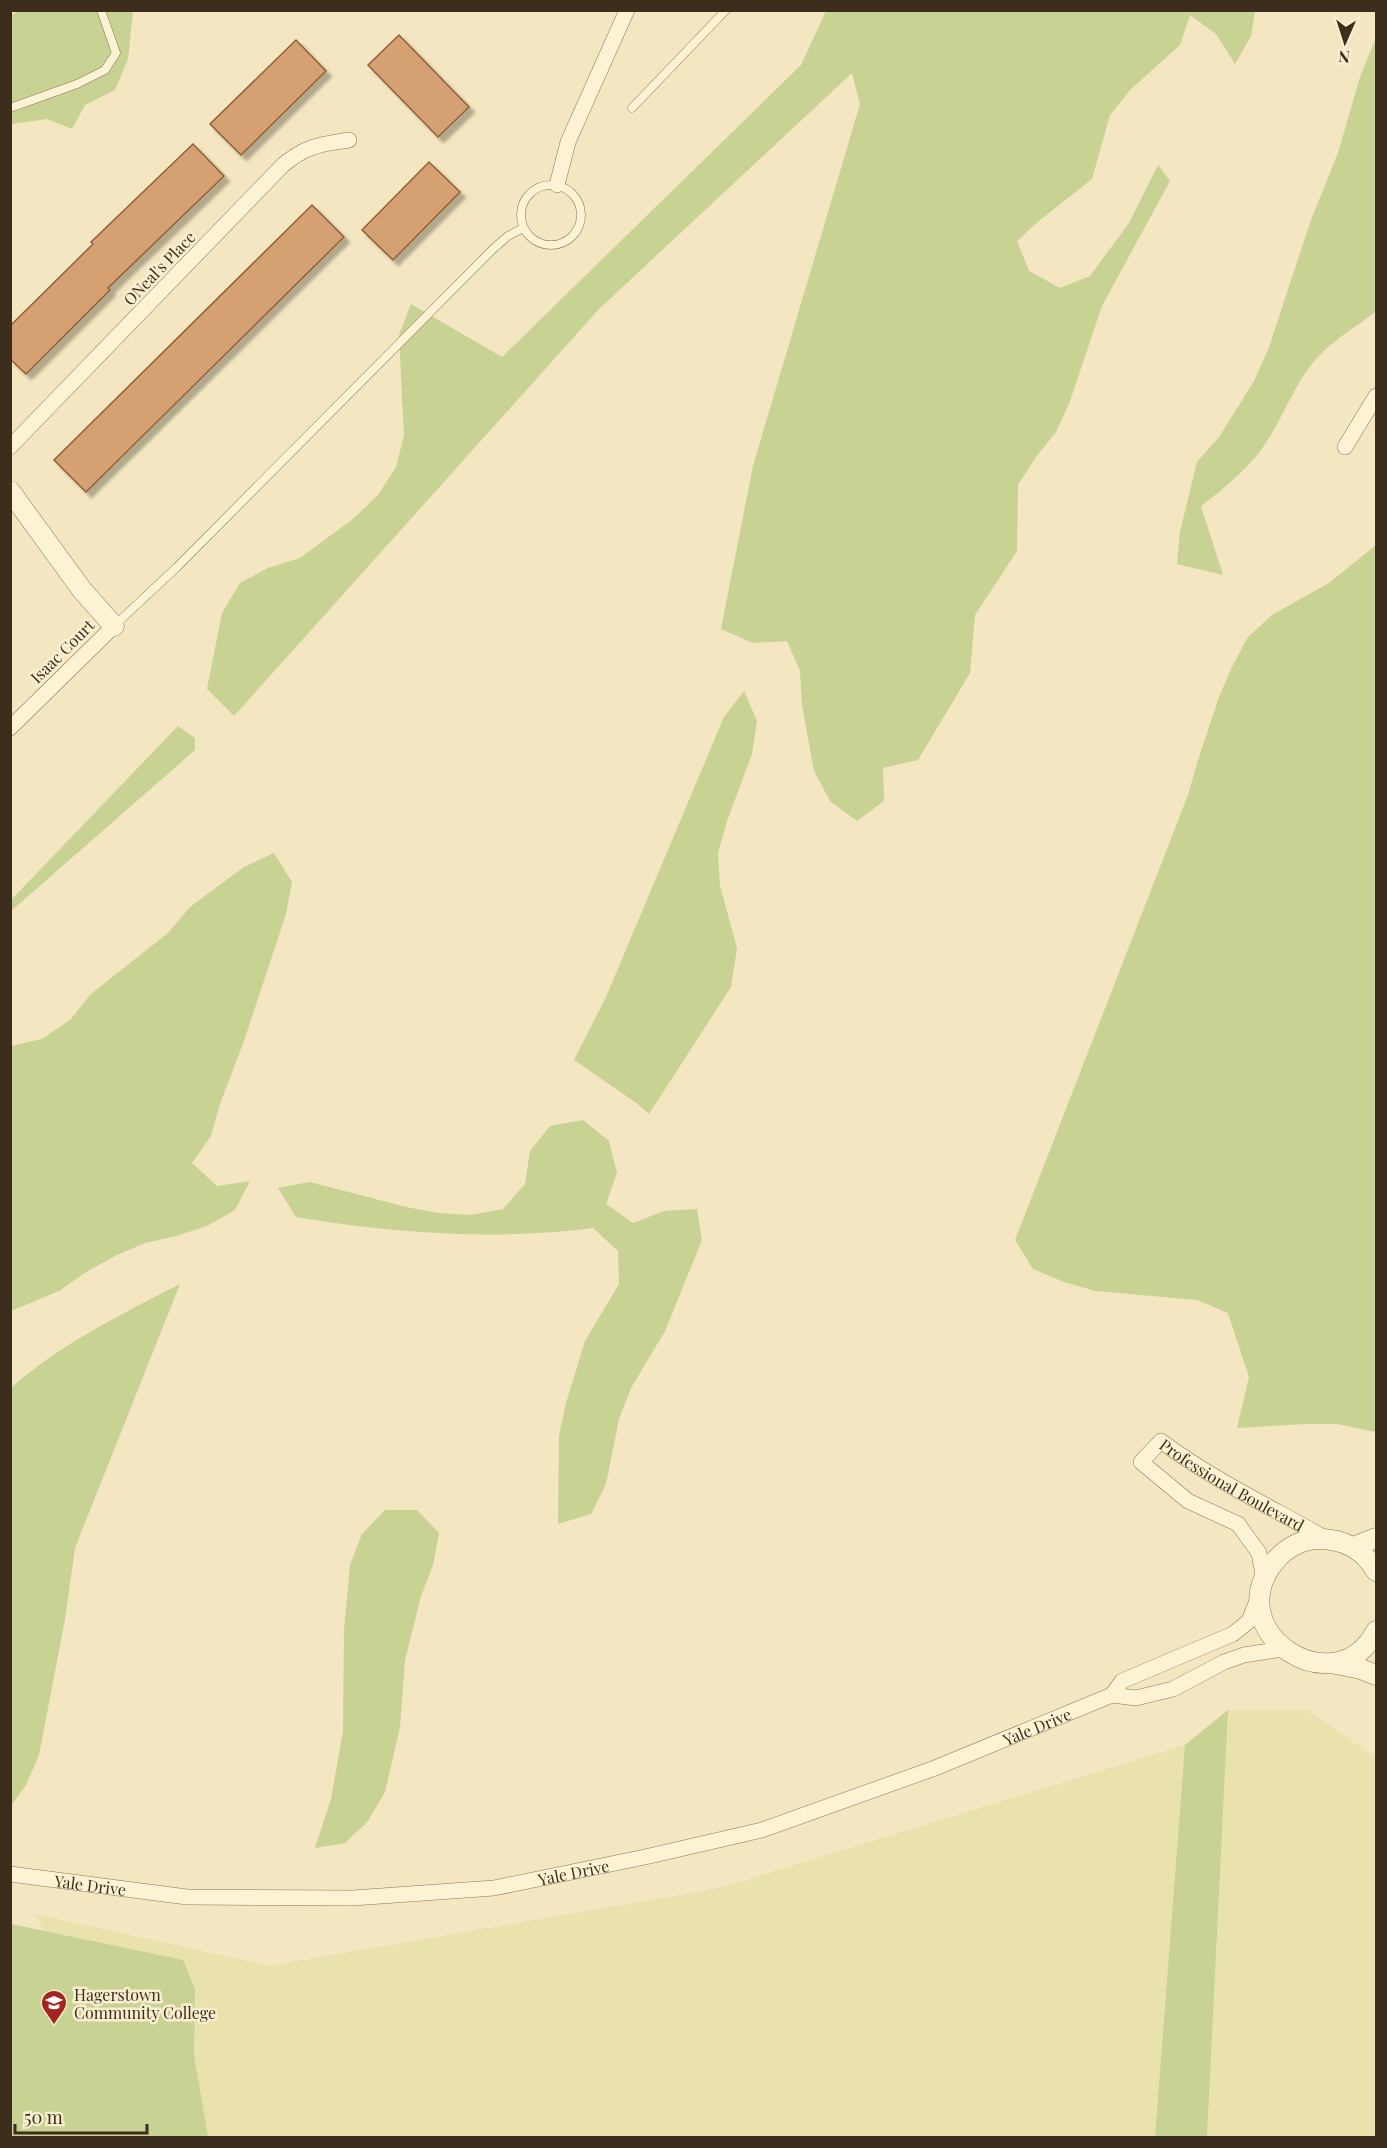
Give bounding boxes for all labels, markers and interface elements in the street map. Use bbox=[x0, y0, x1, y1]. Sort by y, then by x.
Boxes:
north arrow bbox=[1315, 12, 1375, 72]
text: N bbox=[1337, 47, 1351, 68]
street label: ONeal's Place bbox=[118, 226, 200, 310]
street label: Isaac Court bbox=[26, 614, 99, 687]
street label: Professional Boulevard bbox=[1156, 1433, 1308, 1535]
street label: Yale Drive bbox=[999, 1703, 1074, 1750]
street label: Yale Drive bbox=[535, 1854, 611, 1889]
street label: Yale Drive bbox=[52, 1869, 127, 1899]
place label: Hagerstown Community College bbox=[74, 1984, 216, 2023]
school or university icon: Hagerstown Community College bbox=[39, 1988, 69, 2026]
scale bar bbox=[15, 2097, 147, 2135]
text: 50 m bbox=[24, 2105, 63, 2129]

